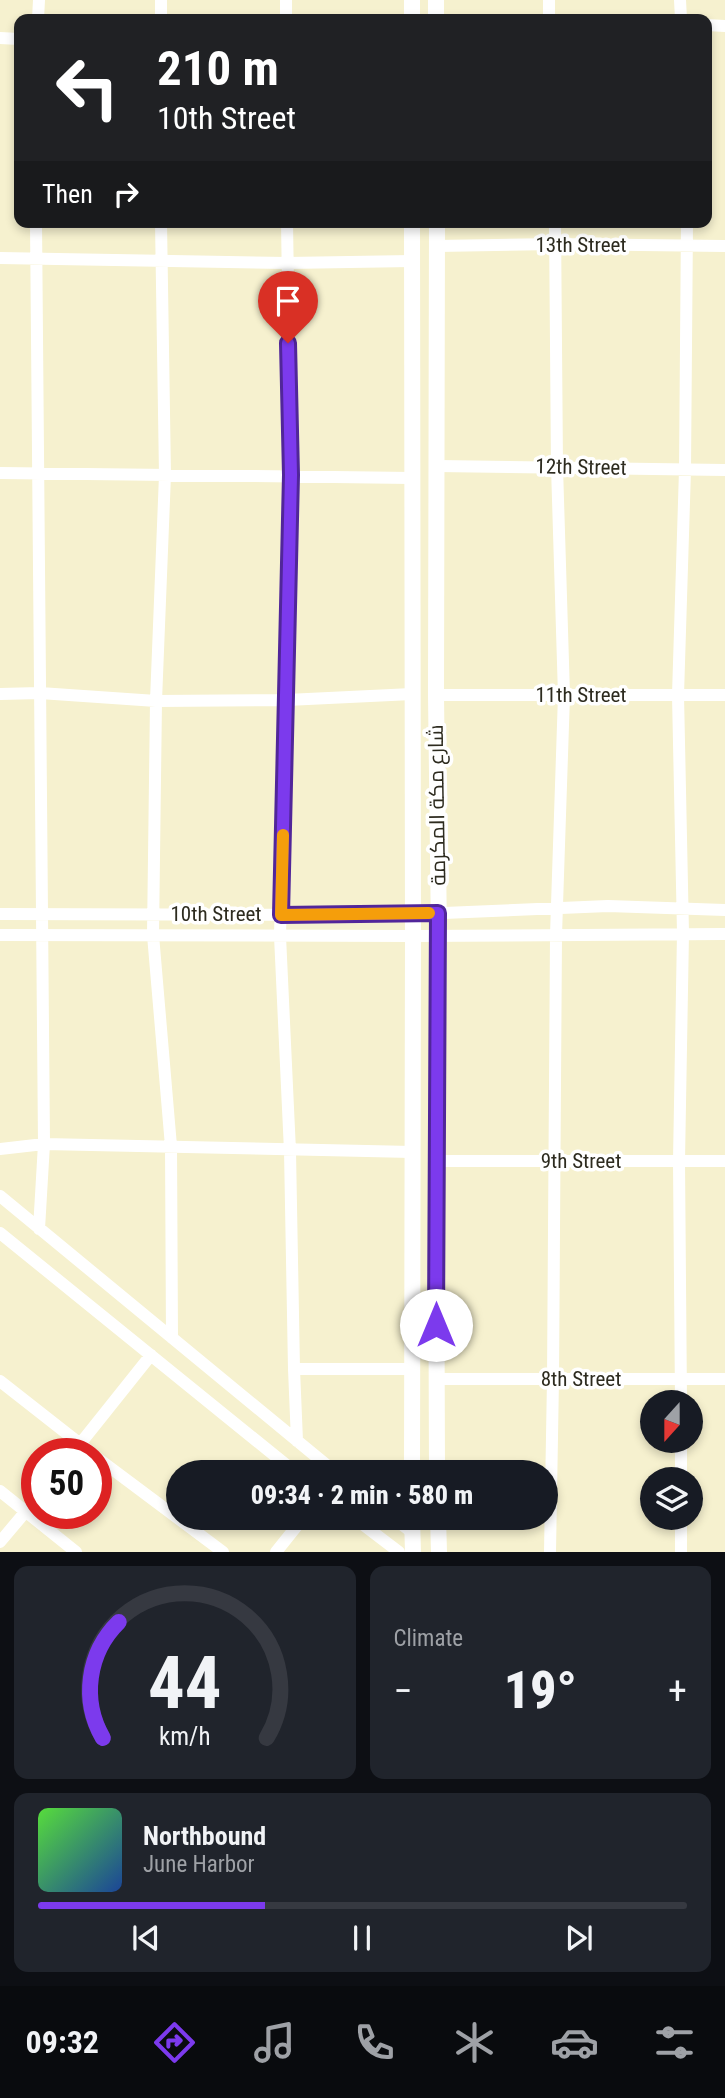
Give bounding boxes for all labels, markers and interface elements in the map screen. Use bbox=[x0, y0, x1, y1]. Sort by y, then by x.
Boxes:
text: 210 m bbox=[157, 40, 279, 97]
icon: left bbox=[42, 42, 133, 133]
text: 10th Street bbox=[157, 99, 296, 137]
icon: right bbox=[107, 175, 145, 213]
text: Then bbox=[42, 179, 93, 209]
street label: 13th Street bbox=[535, 233, 627, 257]
pin bbox=[258, 271, 318, 343]
icon: arrive bbox=[269, 282, 307, 320]
street label: 12th Street bbox=[535, 454, 627, 480]
street label: 11th Street bbox=[535, 683, 627, 707]
street label: شارع مكة المكرمة bbox=[424, 724, 452, 886]
street label: 10th Street bbox=[170, 902, 262, 926]
street label: 9th Street bbox=[541, 1149, 621, 1173]
position arrow bbox=[399, 1288, 473, 1362]
street label: 8th Street bbox=[541, 1367, 621, 1391]
north arrow bbox=[640, 1390, 704, 1452]
map controls bbox=[640, 1390, 703, 1530]
speed limit sign: 50 bbox=[21, 1438, 112, 1529]
button: layers bbox=[640, 1467, 703, 1530]
text: 09:34 · 2 min · 580 m bbox=[251, 1480, 473, 1510]
text: Climate bbox=[394, 1625, 463, 1652]
text: 44 bbox=[148, 1641, 222, 1727]
text: 19° bbox=[504, 1660, 577, 1721]
text: − bbox=[394, 1669, 413, 1713]
text: + bbox=[668, 1669, 687, 1713]
text: km/h bbox=[159, 1722, 210, 1751]
text: Northbound bbox=[143, 1821, 266, 1851]
text: June Harbor bbox=[143, 1851, 255, 1878]
icon: previous bbox=[127, 1919, 165, 1957]
icon: pause bbox=[343, 1919, 381, 1957]
icon: next bbox=[560, 1919, 598, 1957]
icon: directions bbox=[150, 2018, 199, 2067]
icon: music bbox=[250, 2018, 299, 2067]
icon: phone bbox=[350, 2018, 399, 2067]
icon: climate bbox=[450, 2018, 499, 2067]
icon: car bbox=[550, 2018, 599, 2067]
icon: filters bbox=[650, 2018, 699, 2067]
text: 09:32 bbox=[26, 2023, 99, 2061]

